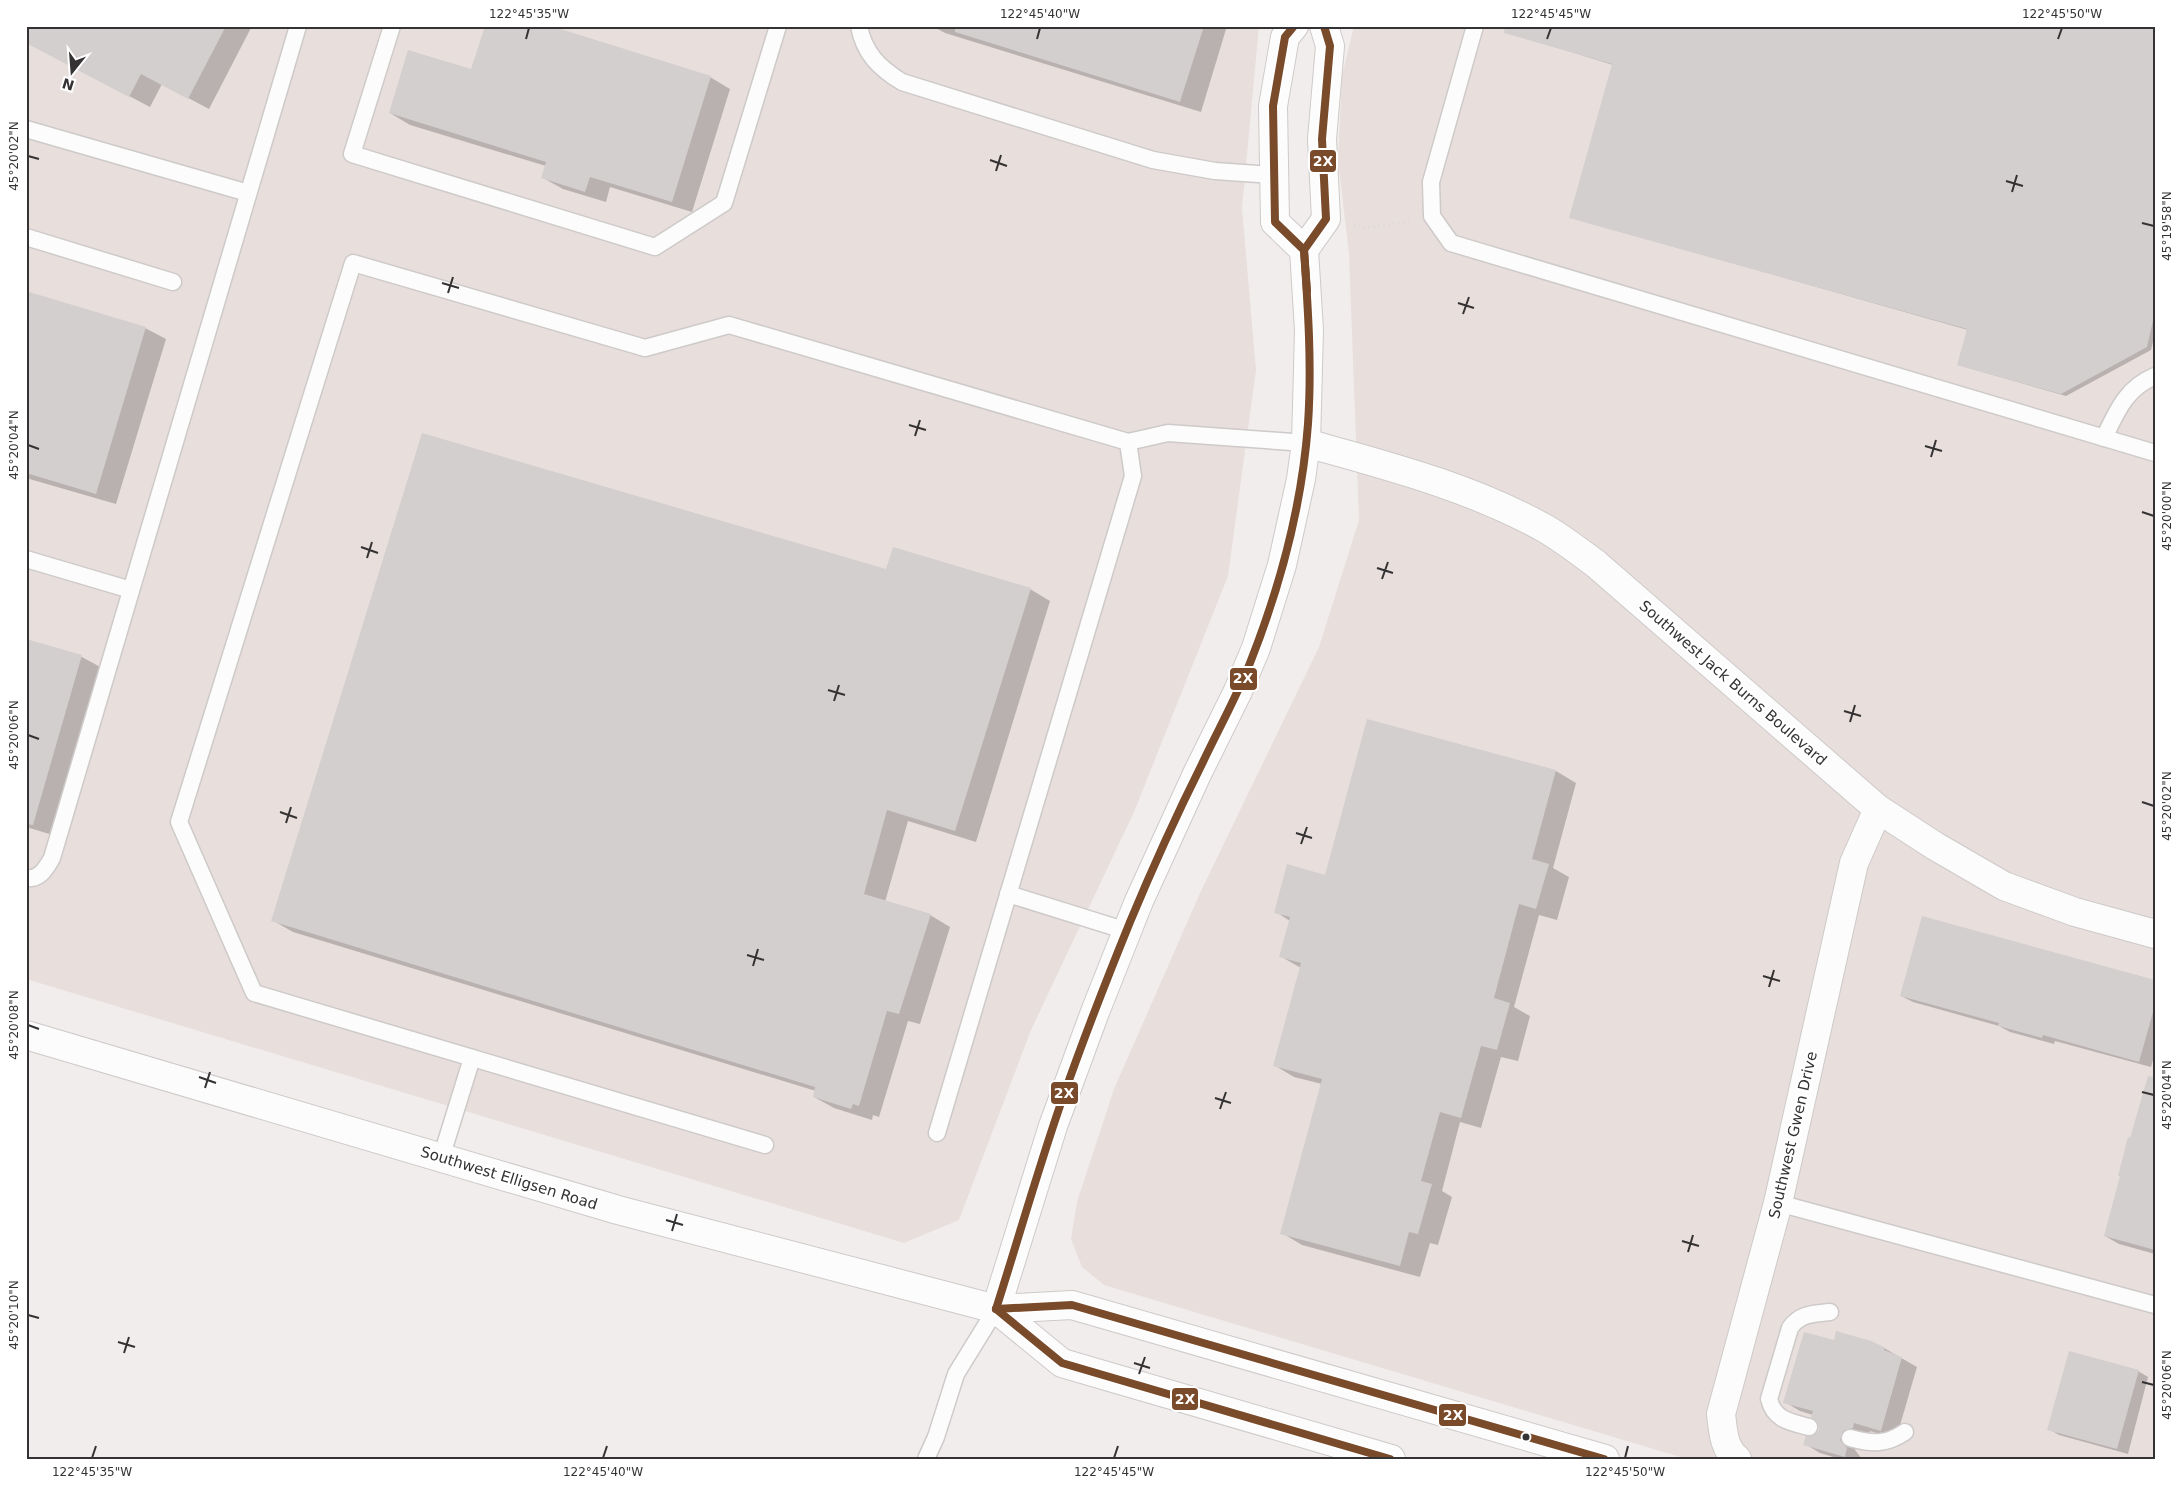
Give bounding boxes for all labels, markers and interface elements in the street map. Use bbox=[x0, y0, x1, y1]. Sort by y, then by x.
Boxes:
text: 122°45'35"W bbox=[489, 7, 569, 21]
text: 122°45'40"W bbox=[1000, 7, 1080, 21]
text: 122°45'45"W bbox=[1511, 7, 1591, 21]
text: 122°45'50"W bbox=[2022, 7, 2102, 21]
north arrow bbox=[48, 48, 98, 98]
text: N bbox=[60, 75, 76, 94]
text: 45°20'02"N bbox=[7, 121, 21, 191]
line badge: 2X bbox=[1309, 149, 1337, 173]
text: 2X bbox=[1313, 153, 1333, 169]
text: 45°19'58"N bbox=[2160, 191, 2174, 261]
text: 45°20'04"N bbox=[7, 410, 21, 480]
text: 45°20'00"N bbox=[2160, 481, 2174, 551]
street label: Southwest Jack Burns Boulevard bbox=[1636, 597, 1830, 769]
line badge: 2X bbox=[1229, 667, 1258, 691]
text: 2X bbox=[1233, 670, 1253, 686]
text: 45°20'06"N bbox=[7, 700, 21, 770]
text: 45°20'02"N bbox=[2160, 771, 2174, 841]
text: 45°20'08"N bbox=[7, 990, 21, 1060]
street label: Southwest Gwen Drive bbox=[1765, 1050, 1821, 1220]
text: 45°20'04"N bbox=[2160, 1060, 2174, 1130]
line badge: 2X bbox=[1050, 1081, 1079, 1105]
text: 2X bbox=[1054, 1085, 1074, 1101]
street label: Southwest Elligsen Road bbox=[418, 1142, 600, 1214]
text: 45°20'10"N bbox=[7, 1280, 21, 1350]
text: 45°20'06"N bbox=[2160, 1350, 2174, 1420]
line badge: 2X bbox=[1171, 1387, 1199, 1411]
text: 2X bbox=[1175, 1391, 1195, 1407]
line badge: 2X bbox=[1438, 1403, 1467, 1427]
text: 2X bbox=[1443, 1407, 1463, 1423]
unlabelled marker bbox=[1521, 1432, 1531, 1442]
text: 122°45'35"W bbox=[52, 1465, 132, 1479]
text: 122°45'40"W bbox=[563, 1465, 643, 1479]
text: 122°45'45"W bbox=[1074, 1465, 1154, 1479]
text: 122°45'50"W bbox=[1585, 1465, 1665, 1479]

